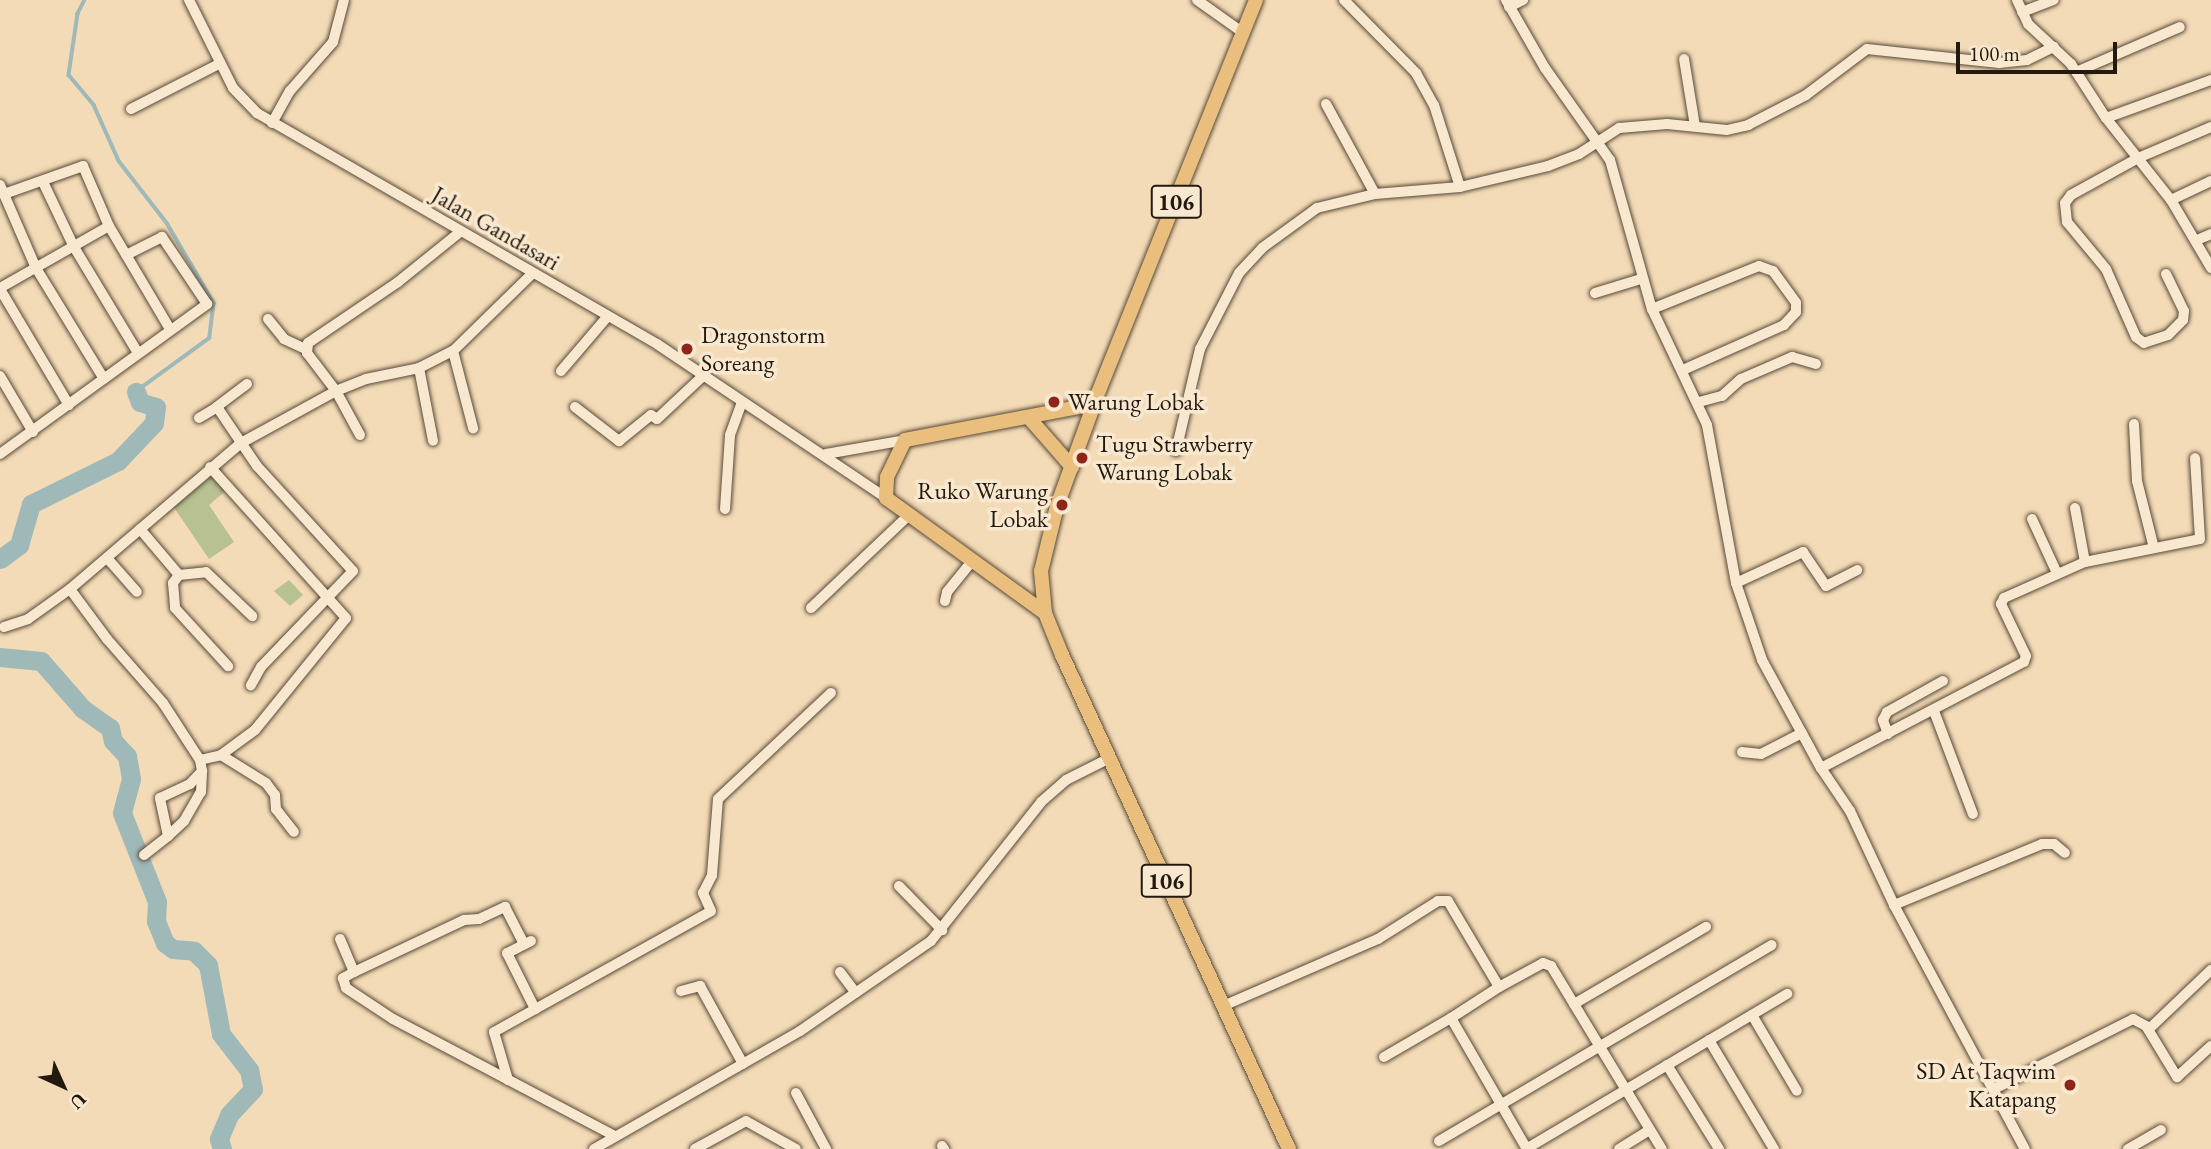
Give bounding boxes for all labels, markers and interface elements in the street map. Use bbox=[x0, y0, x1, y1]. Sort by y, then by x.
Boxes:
scale bar bbox=[1959, 28, 2120, 72]
text: 100 m bbox=[1969, 40, 2020, 67]
street label: Jalan Gandasari bbox=[427, 180, 565, 276]
road number: 106 bbox=[1150, 182, 1202, 222]
place label: Dragonstorm Soreang bbox=[701, 321, 826, 377]
marker: Dragonstorm Soreang bbox=[679, 341, 695, 357]
place label: Warung Lobak bbox=[1068, 388, 1204, 416]
marker: Warung Lobak bbox=[1046, 394, 1062, 410]
place label: Tugu Strawberry Warung Lobak bbox=[1096, 430, 1253, 486]
marker: Tugu Strawberry Warung Lobak bbox=[1074, 450, 1090, 466]
place label: Ruko Warung Lobak bbox=[917, 477, 1048, 533]
marker: Ruko Warung Lobak bbox=[1054, 497, 1070, 513]
road number: 106 bbox=[1140, 862, 1192, 900]
north arrow bbox=[28, 1051, 98, 1121]
place label: SD At Taqwim Katapang bbox=[1916, 1057, 2056, 1113]
marker: SD At Taqwim Katapang bbox=[2062, 1077, 2078, 1093]
text: U bbox=[64, 1087, 92, 1115]

